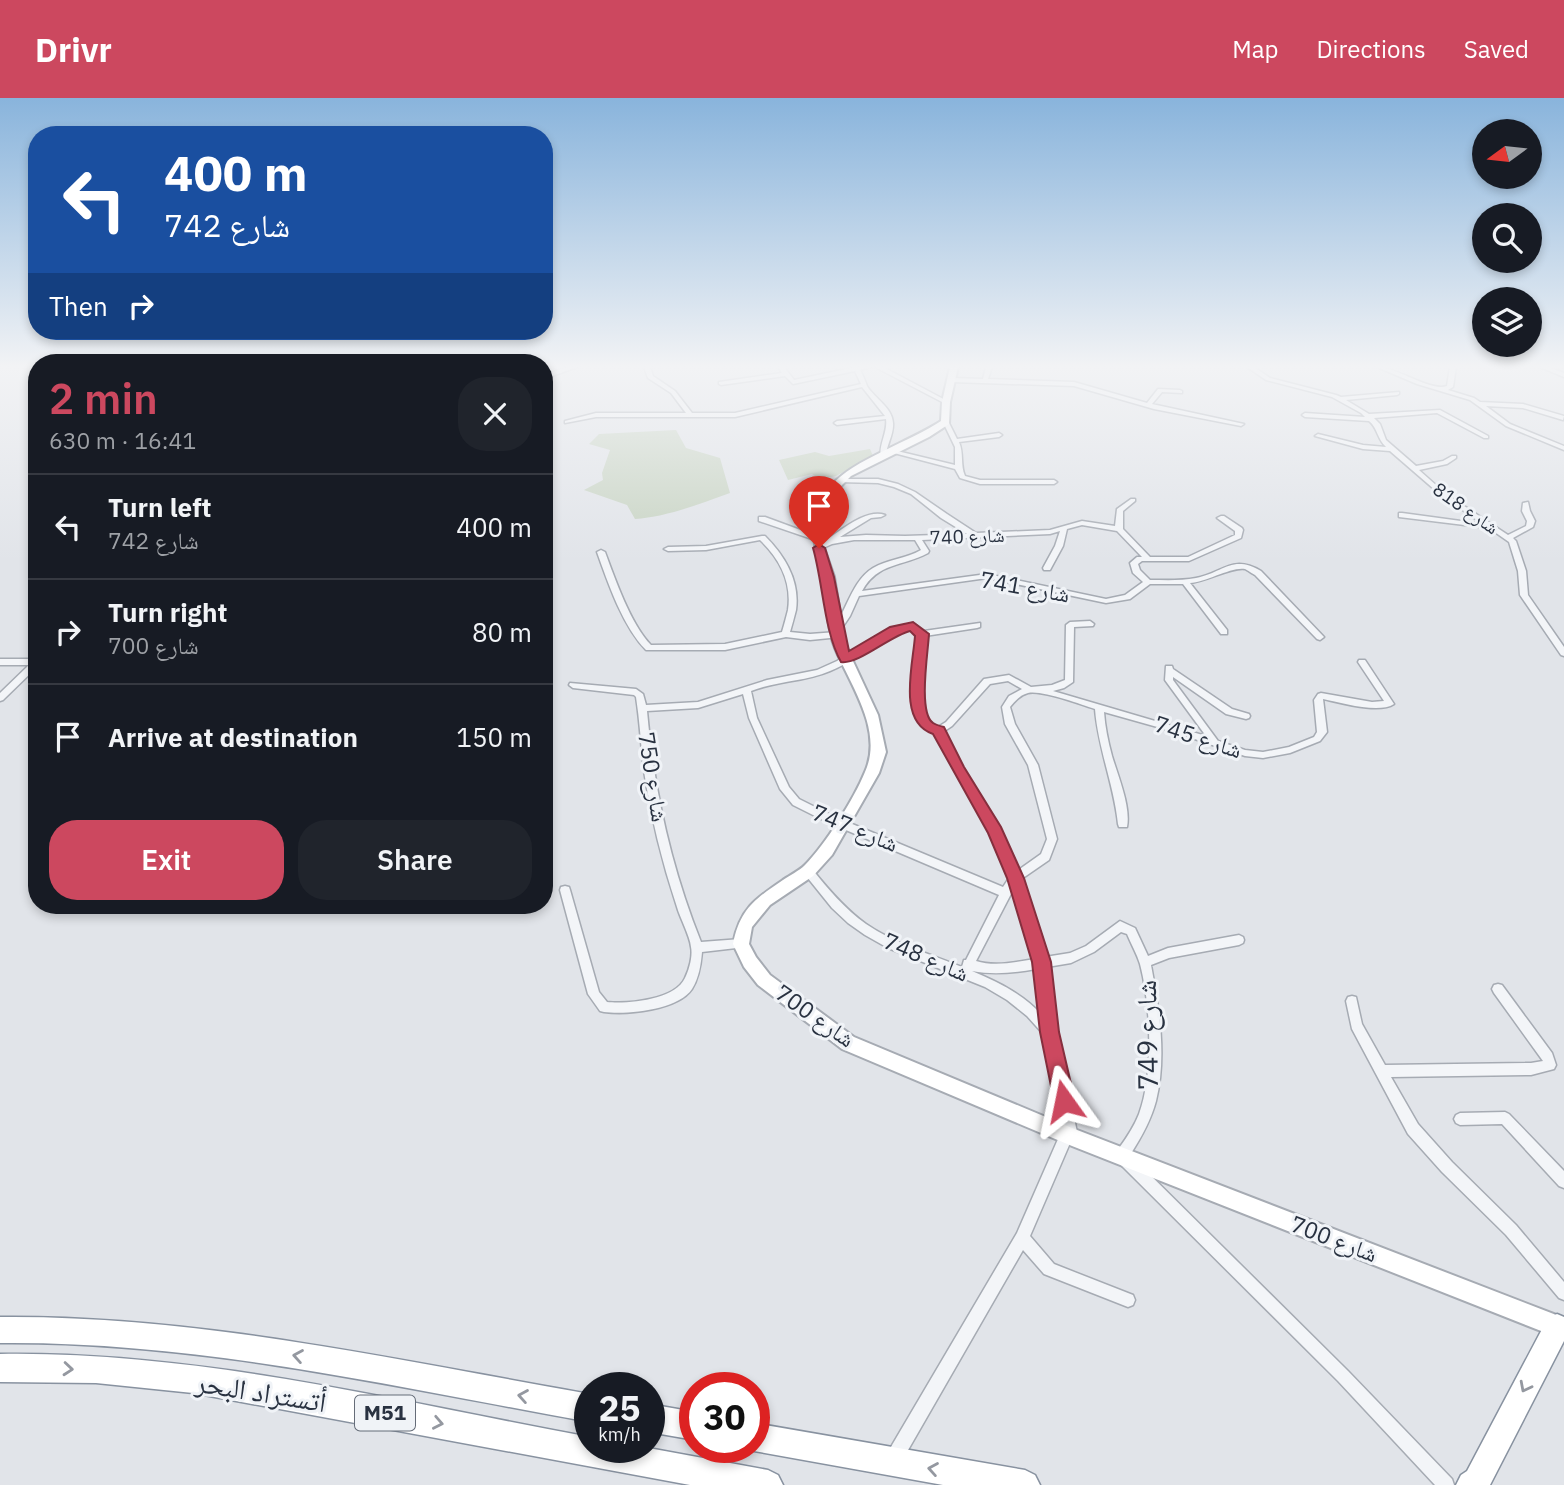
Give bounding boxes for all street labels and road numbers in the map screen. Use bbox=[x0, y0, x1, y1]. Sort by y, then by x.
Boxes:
street label: شارع 818 bbox=[1428, 477, 1504, 539]
street label: شارع 740 bbox=[929, 523, 1005, 549]
street label: شارع 741 bbox=[978, 563, 1072, 610]
street label: شارع 745 bbox=[1150, 708, 1246, 765]
street label: شارع 750 bbox=[631, 730, 676, 824]
street label: شارع 747 bbox=[807, 796, 903, 859]
street label: شارع 748 bbox=[878, 925, 974, 989]
street label: شارع 700 bbox=[769, 977, 861, 1054]
street label: شارع 749 bbox=[1127, 980, 1166, 1090]
street label: شارع 700 bbox=[1286, 1208, 1382, 1269]
street label: أتستراد البحر bbox=[192, 1363, 329, 1420]
road number: M51 bbox=[355, 1396, 415, 1430]

